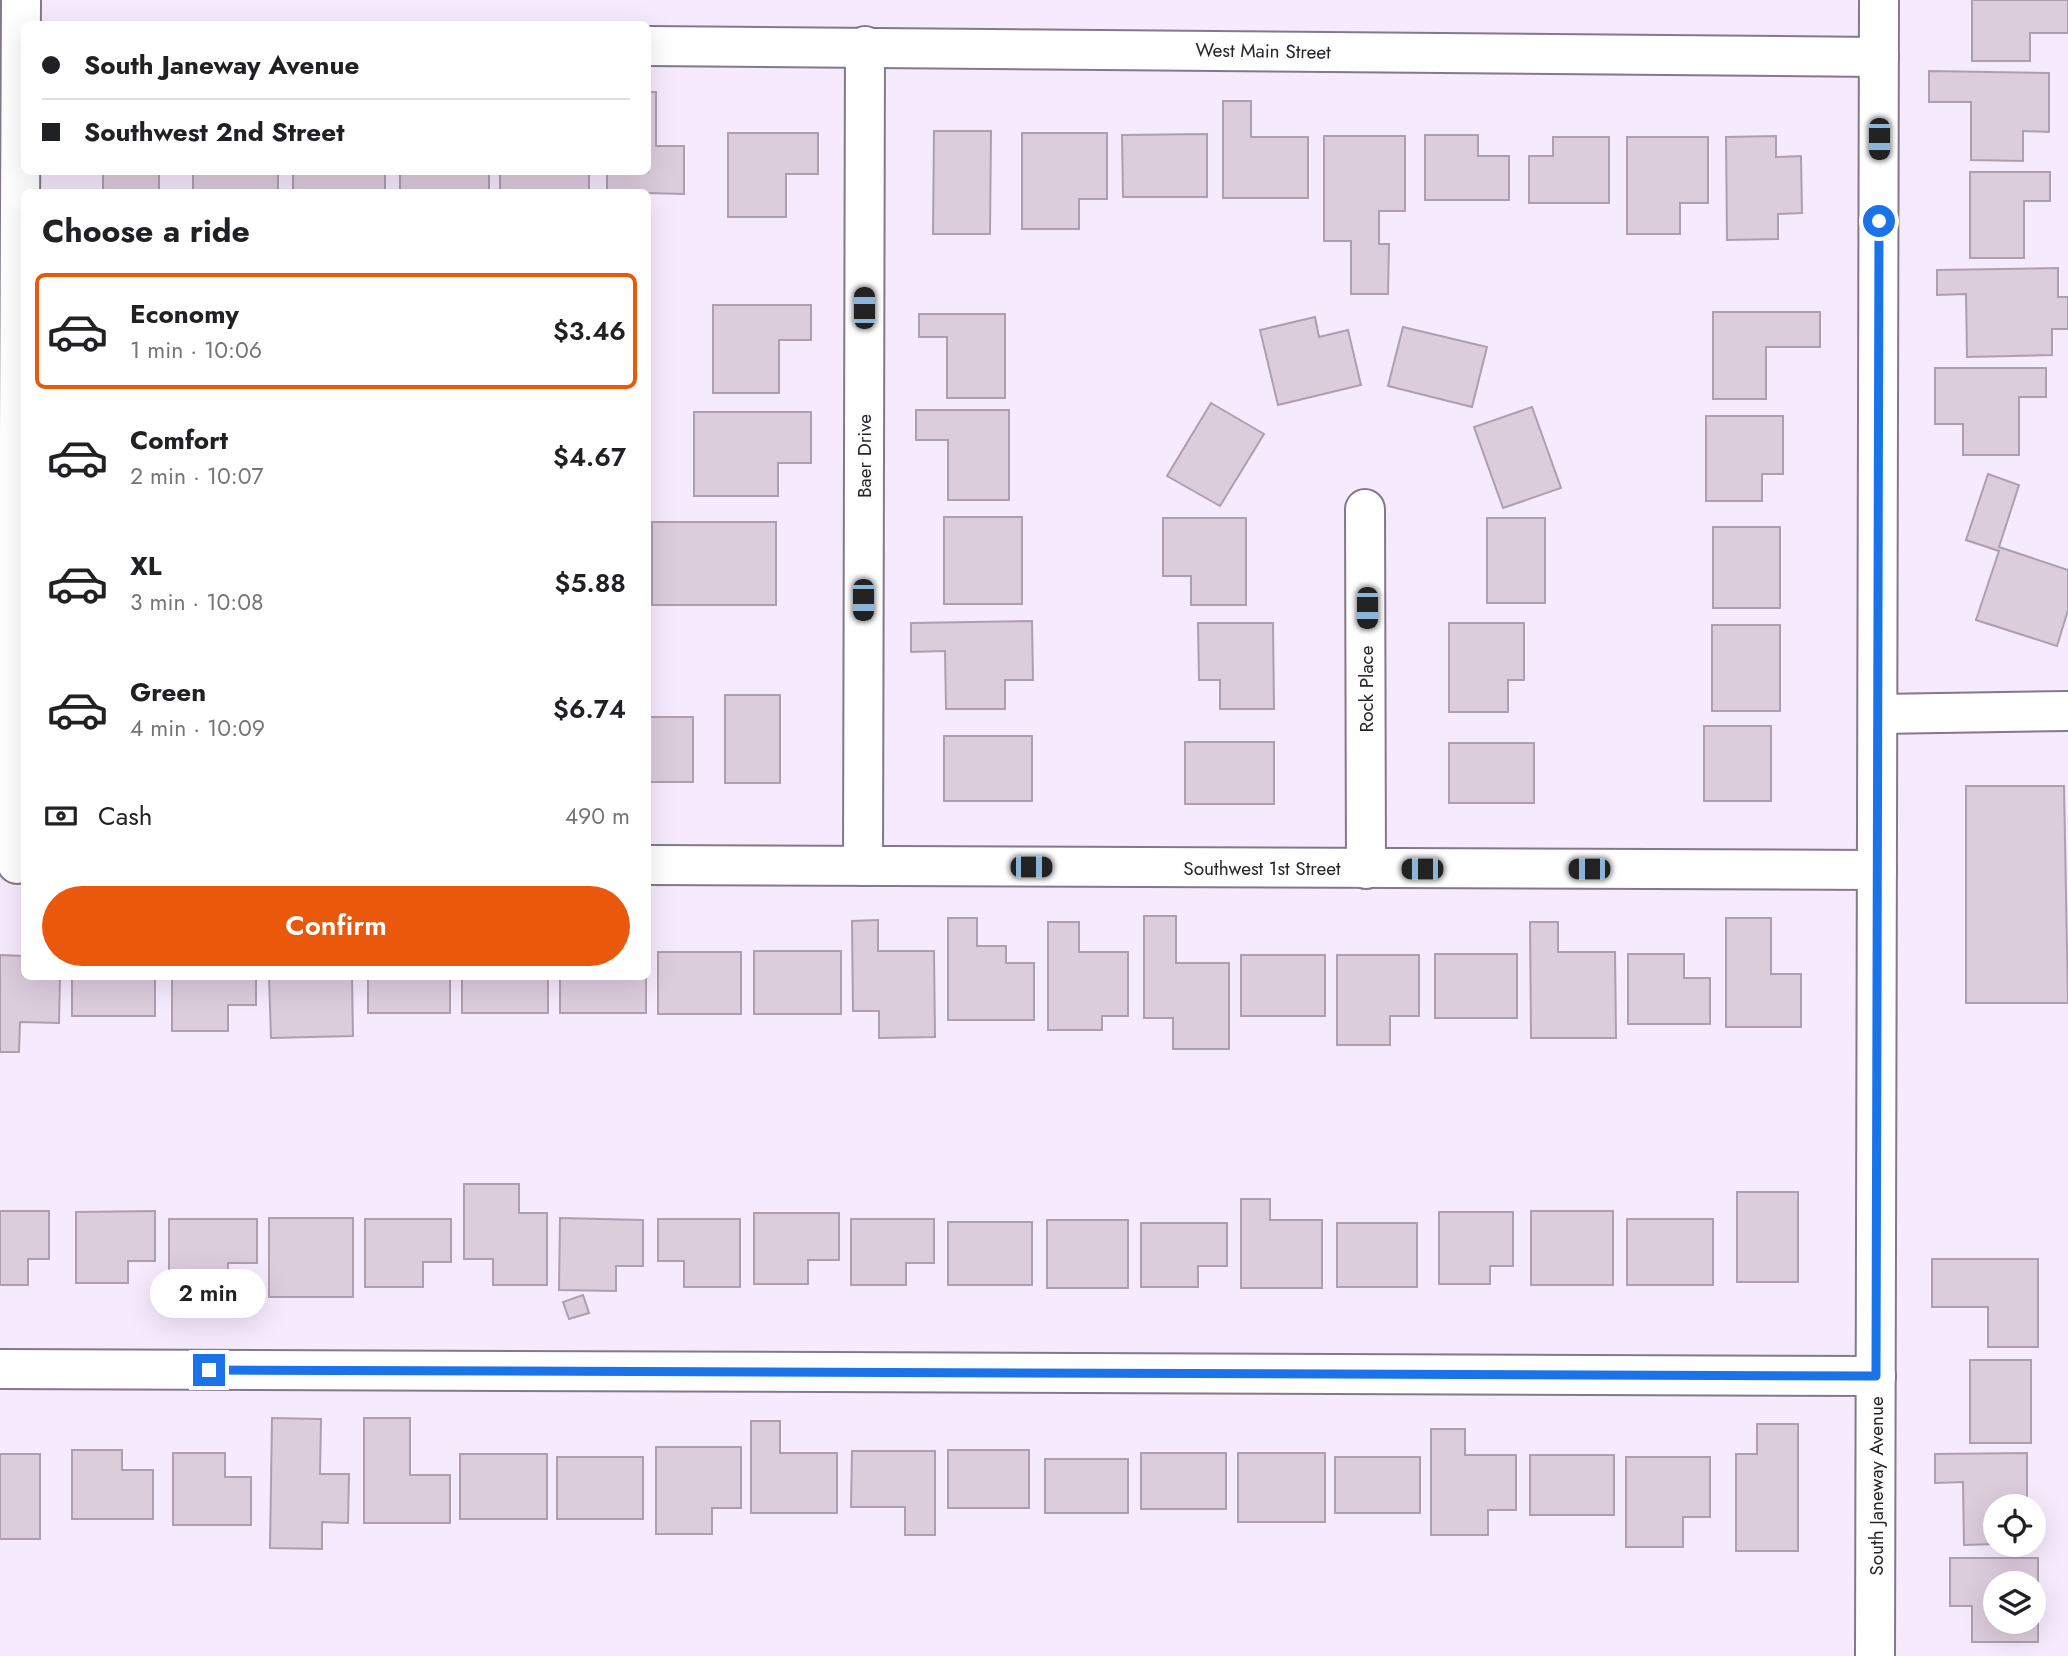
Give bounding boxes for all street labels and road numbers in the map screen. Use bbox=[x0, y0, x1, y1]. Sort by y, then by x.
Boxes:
street label: West Main Street bbox=[1195, 36, 1331, 66]
street label: Baer Drive bbox=[851, 414, 878, 498]
street label: Rock Place bbox=[1353, 645, 1380, 732]
street label: Southwest 1st Street bbox=[1183, 855, 1341, 882]
street label: South Janeway Avenue bbox=[1863, 1396, 1890, 1576]

